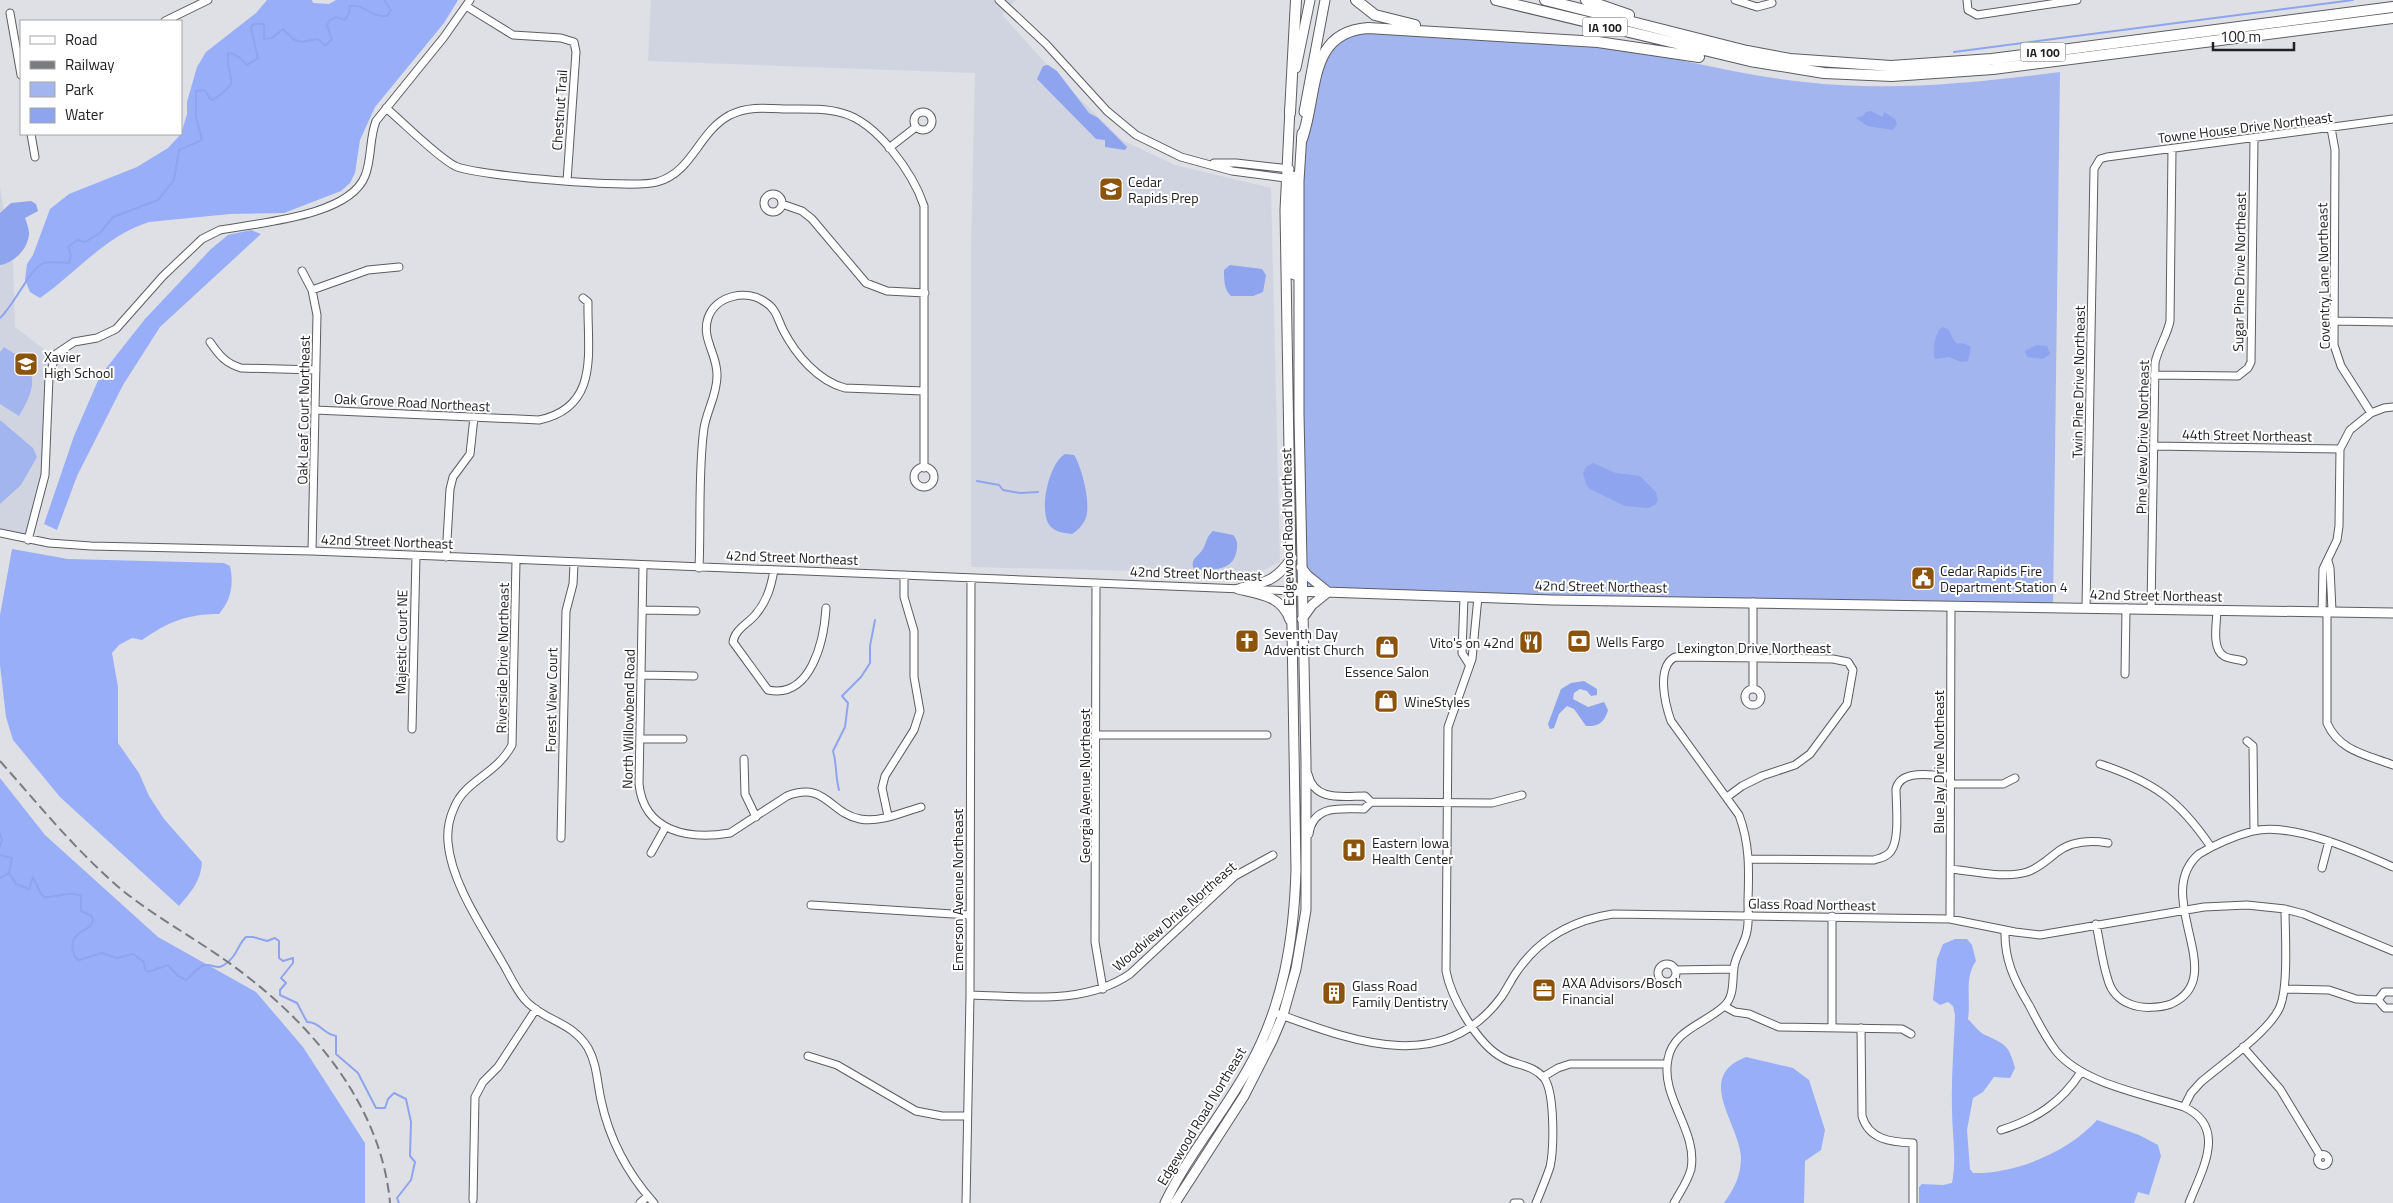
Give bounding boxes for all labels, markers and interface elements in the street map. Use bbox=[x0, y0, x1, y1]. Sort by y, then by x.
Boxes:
road number: IA 100 bbox=[1582, 18, 1628, 36]
legend bbox=[20, 20, 182, 135]
scale bar bbox=[2213, 20, 2294, 52]
text: 100 m bbox=[2220, 25, 2261, 48]
text: Road bbox=[65, 28, 97, 51]
road number: IA 100 bbox=[2020, 42, 2066, 62]
text: Railway bbox=[65, 53, 115, 76]
street label: Chestnut Trail bbox=[546, 69, 572, 151]
text: Park bbox=[65, 78, 94, 101]
text: Water bbox=[65, 103, 104, 126]
street label: Towne House Drive Northeast bbox=[2156, 106, 2334, 148]
place label: Cedar Rapids Prep bbox=[1128, 171, 1199, 208]
school or university icon: Cedar Rapids Prep bbox=[1098, 176, 1124, 202]
street label: Sugar Pine Drive Northeast bbox=[2227, 192, 2251, 352]
street label: Coventry Lane Northeast bbox=[2311, 203, 2335, 349]
street label: Twin Pine Drive Northeast bbox=[2066, 305, 2090, 459]
street label: Oak Leaf Court Northeast bbox=[291, 335, 315, 485]
place label: Xavier High School bbox=[44, 346, 114, 383]
school or university icon: Xavier High School bbox=[13, 351, 39, 377]
street label: Pine View Drive Northeast bbox=[2130, 360, 2154, 514]
street label: Oak Grove Road Northeast bbox=[333, 387, 491, 417]
street label: 44th Street Northeast bbox=[2182, 423, 2312, 447]
street label: Edgewood Road Northeast bbox=[1275, 448, 1299, 606]
street label: 42nd Street Northeast bbox=[320, 528, 454, 554]
street label: 42nd Street Northeast bbox=[725, 544, 859, 570]
street label: 42nd Street Northeast bbox=[1129, 560, 1263, 586]
place label: Cedar Rapids Fire Department Station 4 bbox=[1940, 560, 2068, 597]
public building icon: Cedar Rapids Fire Department Station 4 bbox=[1910, 565, 1936, 591]
street label: 42nd Street Northeast bbox=[1535, 574, 1667, 598]
street label: Riverside Drive Northeast bbox=[490, 582, 514, 733]
street label: 42nd Street Northeast bbox=[2090, 583, 2222, 607]
street label: Majestic Court NE bbox=[390, 589, 412, 695]
place label: Seventh Day Adventist Church bbox=[1264, 623, 1364, 660]
church icon: Seventh Day Adventist Church bbox=[1234, 628, 1260, 654]
bank icon: Wells Fargo bbox=[1566, 628, 1592, 654]
restaurant icon: Vito's on 42nd bbox=[1518, 629, 1544, 655]
place label: Wells Fargo bbox=[1596, 631, 1665, 652]
place label: Vito's on 42nd bbox=[1430, 632, 1514, 653]
shop icon: Essence Salon bbox=[1374, 634, 1400, 660]
street label: Lexington Drive Northeast bbox=[1677, 637, 1831, 658]
street label: Forest View Court bbox=[540, 647, 562, 753]
street label: North Willowbend Road bbox=[616, 649, 640, 789]
place label: Essence Salon bbox=[1345, 661, 1429, 682]
shop icon: WineStyles bbox=[1373, 688, 1399, 714]
street label: Blue Jay Drive Northeast bbox=[1928, 690, 1949, 834]
place label: WineStyles bbox=[1404, 691, 1470, 712]
street label: Georgia Avenue Northeast bbox=[1074, 709, 1095, 863]
street label: Emerson Avenue Northeast bbox=[947, 809, 968, 971]
place label: Eastern Iowa Health Center bbox=[1372, 832, 1453, 869]
hospital icon: Eastern Iowa Health Center bbox=[1341, 837, 1367, 863]
street label: Woodview Drive Northeast bbox=[1107, 856, 1241, 976]
street label: Glass Road Northeast bbox=[1748, 892, 1876, 916]
place label: AXA Advisors/Bosch Financial bbox=[1562, 972, 1682, 1009]
place label: Glass Road Family Dentistry bbox=[1352, 975, 1449, 1012]
office icon: AXA Advisors/Bosch Financial bbox=[1531, 977, 1557, 1003]
building icon: Glass Road Family Dentistry bbox=[1321, 980, 1347, 1006]
street label: Edgewood Road Northeast bbox=[1151, 1043, 1251, 1189]

